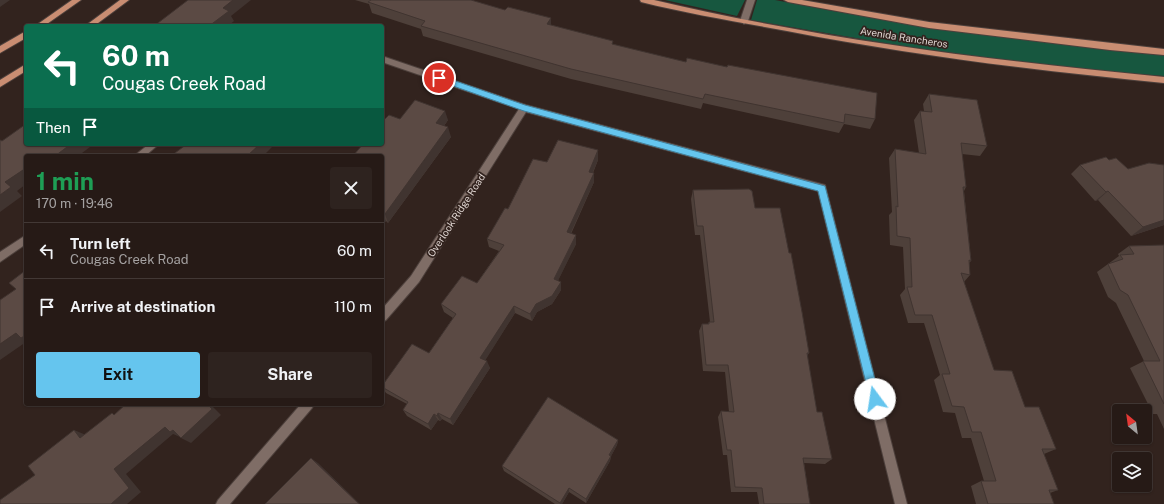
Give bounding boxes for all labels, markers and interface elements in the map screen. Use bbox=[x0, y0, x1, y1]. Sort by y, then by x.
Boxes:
street label: Avenida Rancheros bbox=[859, 24, 949, 50]
text: 60 m bbox=[102, 39, 170, 72]
icon: left bbox=[36, 40, 88, 92]
pin bbox=[422, 61, 456, 95]
icon: arrive bbox=[428, 67, 450, 89]
text: Cougas Creek Road bbox=[102, 73, 266, 94]
icon: arrive bbox=[79, 116, 101, 138]
text: Then bbox=[36, 119, 71, 136]
text: 1 min bbox=[36, 167, 94, 195]
button: close bbox=[330, 167, 372, 209]
street label: Overlook Ridge Road bbox=[425, 171, 487, 259]
text: 170 m · 19:46 bbox=[36, 196, 113, 211]
text: Turn left bbox=[70, 235, 131, 252]
icon: left bbox=[36, 240, 58, 262]
text: 60 m bbox=[337, 242, 372, 259]
text: Cougas Creek Road bbox=[70, 252, 188, 267]
icon: arrive bbox=[36, 296, 58, 318]
text: Arrive at destination bbox=[70, 298, 215, 315]
text: 110 m bbox=[334, 298, 372, 315]
button: Exit bbox=[36, 352, 200, 398]
button: Share bbox=[208, 352, 372, 398]
position arrow bbox=[854, 378, 896, 420]
north arrow bbox=[1112, 404, 1152, 444]
map controls bbox=[1112, 404, 1152, 492]
button: layers bbox=[1112, 452, 1152, 492]

